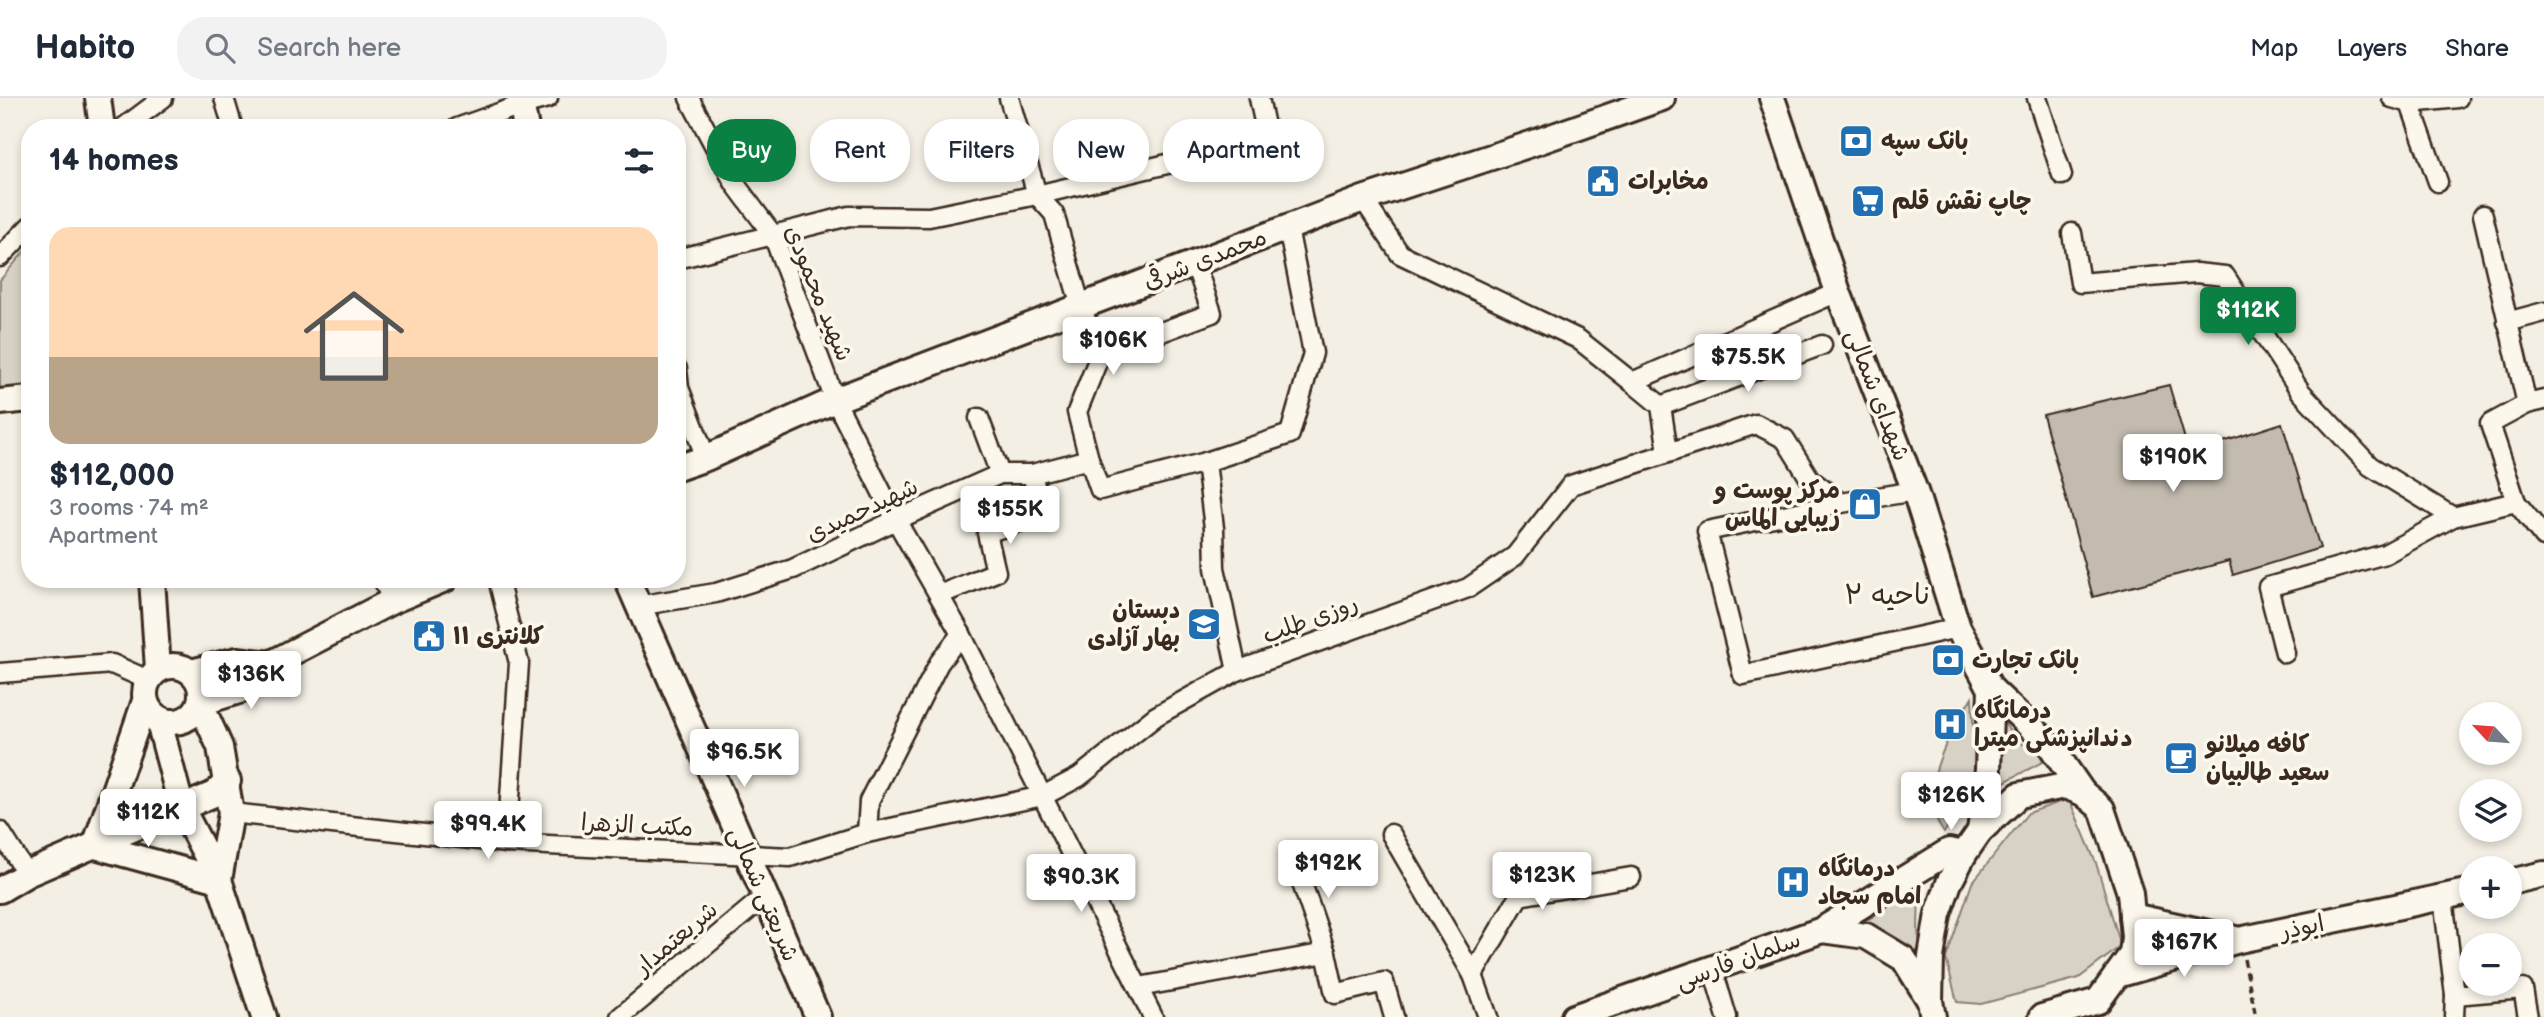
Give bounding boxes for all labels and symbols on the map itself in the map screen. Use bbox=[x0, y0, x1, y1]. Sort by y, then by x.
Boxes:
bank icon: بانک سپه bbox=[1837, 122, 1875, 160]
place label: بانک سپه bbox=[1881, 127, 1968, 156]
public building icon: مخابرات bbox=[1584, 162, 1622, 200]
place label: مخابرات bbox=[1628, 167, 1709, 196]
supermarket icon: چاپ نقش قلم bbox=[1849, 182, 1887, 220]
place label: چاپ نقش قلم bbox=[1892, 187, 2031, 219]
street label: شهید محمودی bbox=[778, 221, 859, 365]
street label: محمدی شرقی bbox=[1139, 222, 1271, 296]
pin: $112K bbox=[2199, 288, 2297, 347]
pin: $106K bbox=[1064, 317, 1162, 377]
street label: شهدای شمالی bbox=[1839, 325, 1916, 465]
pin: $75.5K bbox=[1691, 334, 1805, 394]
pin: $190K bbox=[2124, 434, 2222, 494]
street label: شهیدحمیدی bbox=[802, 472, 923, 549]
place label: مرکز پوست و زیبایی الماس bbox=[1712, 476, 1840, 533]
shop icon: مرکز پوست و زیبایی الماس bbox=[1846, 485, 1884, 523]
pin: $155K bbox=[961, 486, 1059, 546]
district label: ناحیه ۲ bbox=[1844, 579, 1930, 612]
street label: روزی طلب bbox=[1258, 589, 1362, 650]
place label: دبستان بهار آزادی bbox=[1088, 596, 1180, 653]
school or university icon: دبستان بهار آزادی bbox=[1185, 605, 1223, 643]
public building icon: کلانتری ۱۱ bbox=[410, 617, 448, 655]
place label: کلانتری ۱۱ bbox=[453, 622, 544, 651]
bank icon: بانک تجارت bbox=[1929, 641, 1967, 679]
place label: بانک تجارت bbox=[1972, 646, 2079, 675]
pin: $136K bbox=[202, 652, 300, 711]
place label: درمانگاه دندانپزشکی میترا bbox=[1974, 695, 2132, 753]
north arrow bbox=[2459, 702, 2522, 765]
hospital icon: درمانگاه دندانپزشکی میترا bbox=[1931, 705, 1969, 743]
pin: $96.5K bbox=[687, 730, 801, 789]
place label: کافه میلانو سعید طالبیان bbox=[2204, 730, 2329, 787]
cafe icon: کافه میلانو سعید طالبیان bbox=[2162, 739, 2200, 777]
pin: $126K bbox=[1902, 772, 2000, 832]
pin: $112K bbox=[99, 790, 197, 849]
pin: $99.4K bbox=[431, 802, 545, 861]
street label: مکتب الزهرا bbox=[580, 808, 694, 843]
street label: شریعتی شمالی bbox=[722, 822, 805, 966]
pin: $192K bbox=[1279, 840, 1377, 900]
pin: $123K bbox=[1493, 852, 1591, 912]
place label: درمانگاه امام سجاد bbox=[1818, 853, 1921, 914]
pin: $90.3K bbox=[1024, 854, 1138, 914]
hospital icon: درمانگاه امام سجاد bbox=[1774, 863, 1812, 901]
street label: شریعتمدار bbox=[627, 895, 724, 983]
street label: ابوذر bbox=[2275, 909, 2327, 947]
pin: $167K bbox=[2135, 920, 2233, 979]
street label: سلمان فارسی bbox=[1672, 925, 1805, 996]

